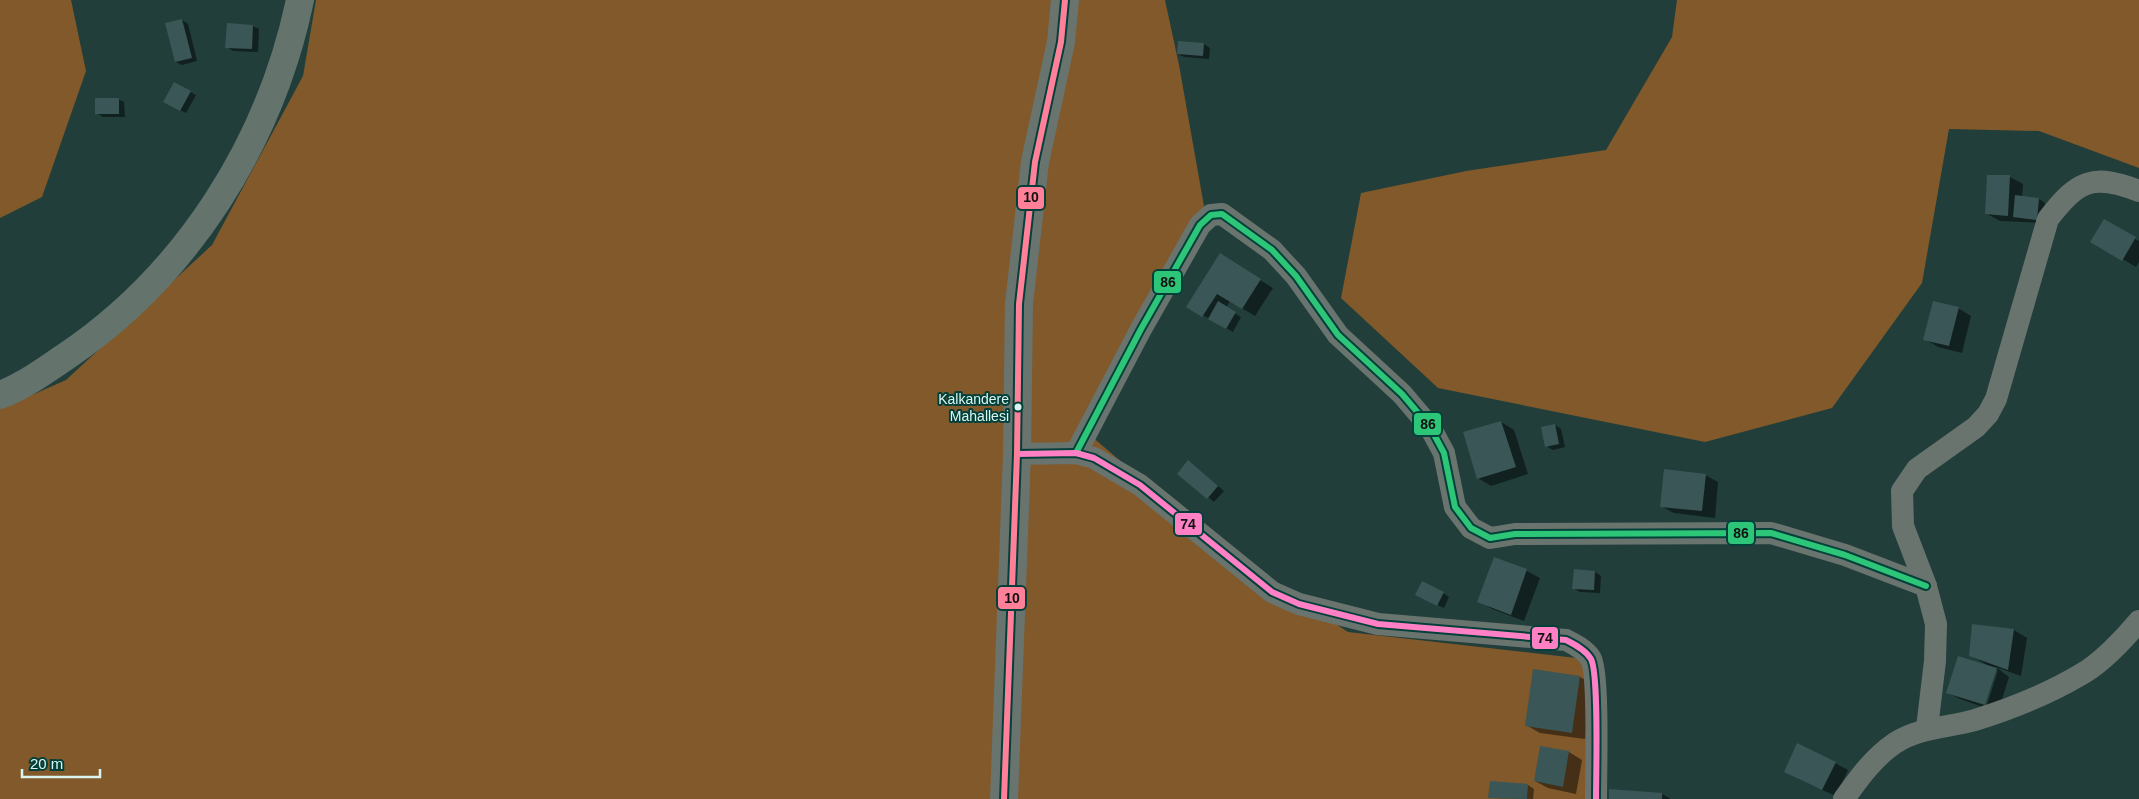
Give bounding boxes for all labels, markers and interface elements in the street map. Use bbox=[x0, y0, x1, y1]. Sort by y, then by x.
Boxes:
line badge: 10 bbox=[1017, 186, 1045, 210]
text: 10 bbox=[1023, 189, 1039, 205]
line badge: 86 bbox=[1153, 270, 1182, 294]
text: 86 bbox=[1160, 274, 1176, 290]
place label: Kalkandere Mahallesi bbox=[938, 391, 1009, 424]
marker: Kalkandere Mahallesi bbox=[1013, 402, 1023, 412]
line badge: 86 bbox=[1413, 412, 1442, 436]
text: 86 bbox=[1420, 416, 1436, 432]
line badge: 74 bbox=[1174, 512, 1203, 536]
text: 74 bbox=[1180, 516, 1196, 532]
line badge: 86 bbox=[1727, 521, 1755, 545]
text: 86 bbox=[1733, 525, 1749, 541]
line badge: 10 bbox=[997, 586, 1026, 610]
text: 10 bbox=[1004, 590, 1020, 606]
line badge: 74 bbox=[1531, 626, 1559, 650]
text: 74 bbox=[1537, 630, 1553, 646]
scale bar bbox=[22, 746, 100, 778]
text: 20 m bbox=[30, 755, 63, 772]

